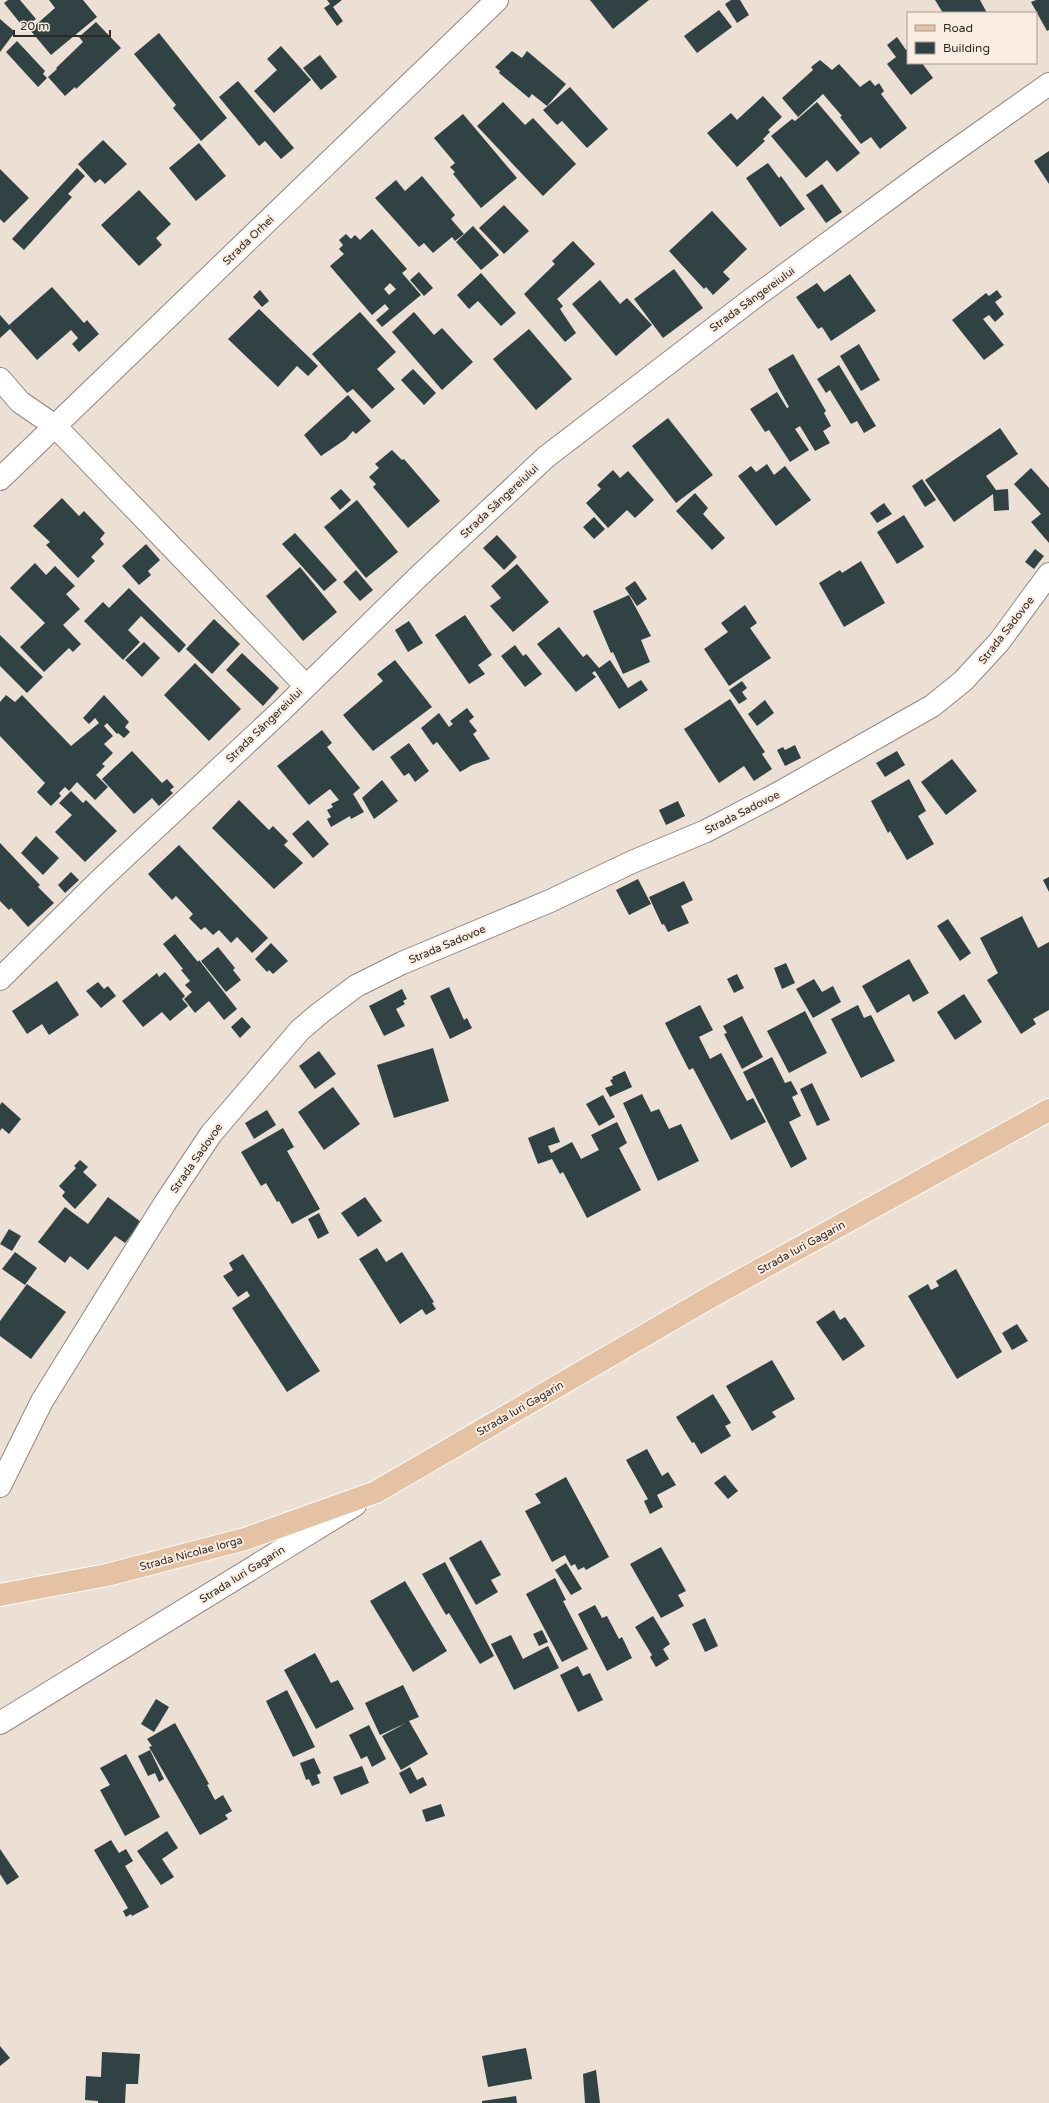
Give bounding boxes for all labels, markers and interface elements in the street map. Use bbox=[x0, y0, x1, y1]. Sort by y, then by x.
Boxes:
scale bar bbox=[14, 12, 110, 38]
legend bbox=[907, 12, 1037, 64]
text: 20 m bbox=[20, 19, 49, 33]
text: Road bbox=[943, 21, 973, 35]
text: Building bbox=[943, 41, 990, 55]
street label: Strada Orhei bbox=[220, 213, 277, 268]
street label: Strada Sângereiului bbox=[707, 264, 797, 335]
street label: Strada Sângereiului bbox=[458, 462, 541, 541]
street label: Strada Sadovoe bbox=[976, 594, 1037, 667]
street label: Strada Sângereiului bbox=[223, 685, 305, 765]
street label: Strada Sadovoe bbox=[703, 788, 782, 837]
street label: Strada Sadovoe bbox=[407, 922, 488, 967]
street label: Strada Sadovoe bbox=[167, 1121, 225, 1196]
street label: Strada Iuri Gagarin bbox=[755, 1218, 847, 1277]
street label: Strada Iuri Gagarin bbox=[475, 1378, 566, 1439]
street label: Strada Nicolae Iorga bbox=[138, 1533, 244, 1573]
street label: Strada Iuri Gagarin bbox=[197, 1543, 287, 1606]

